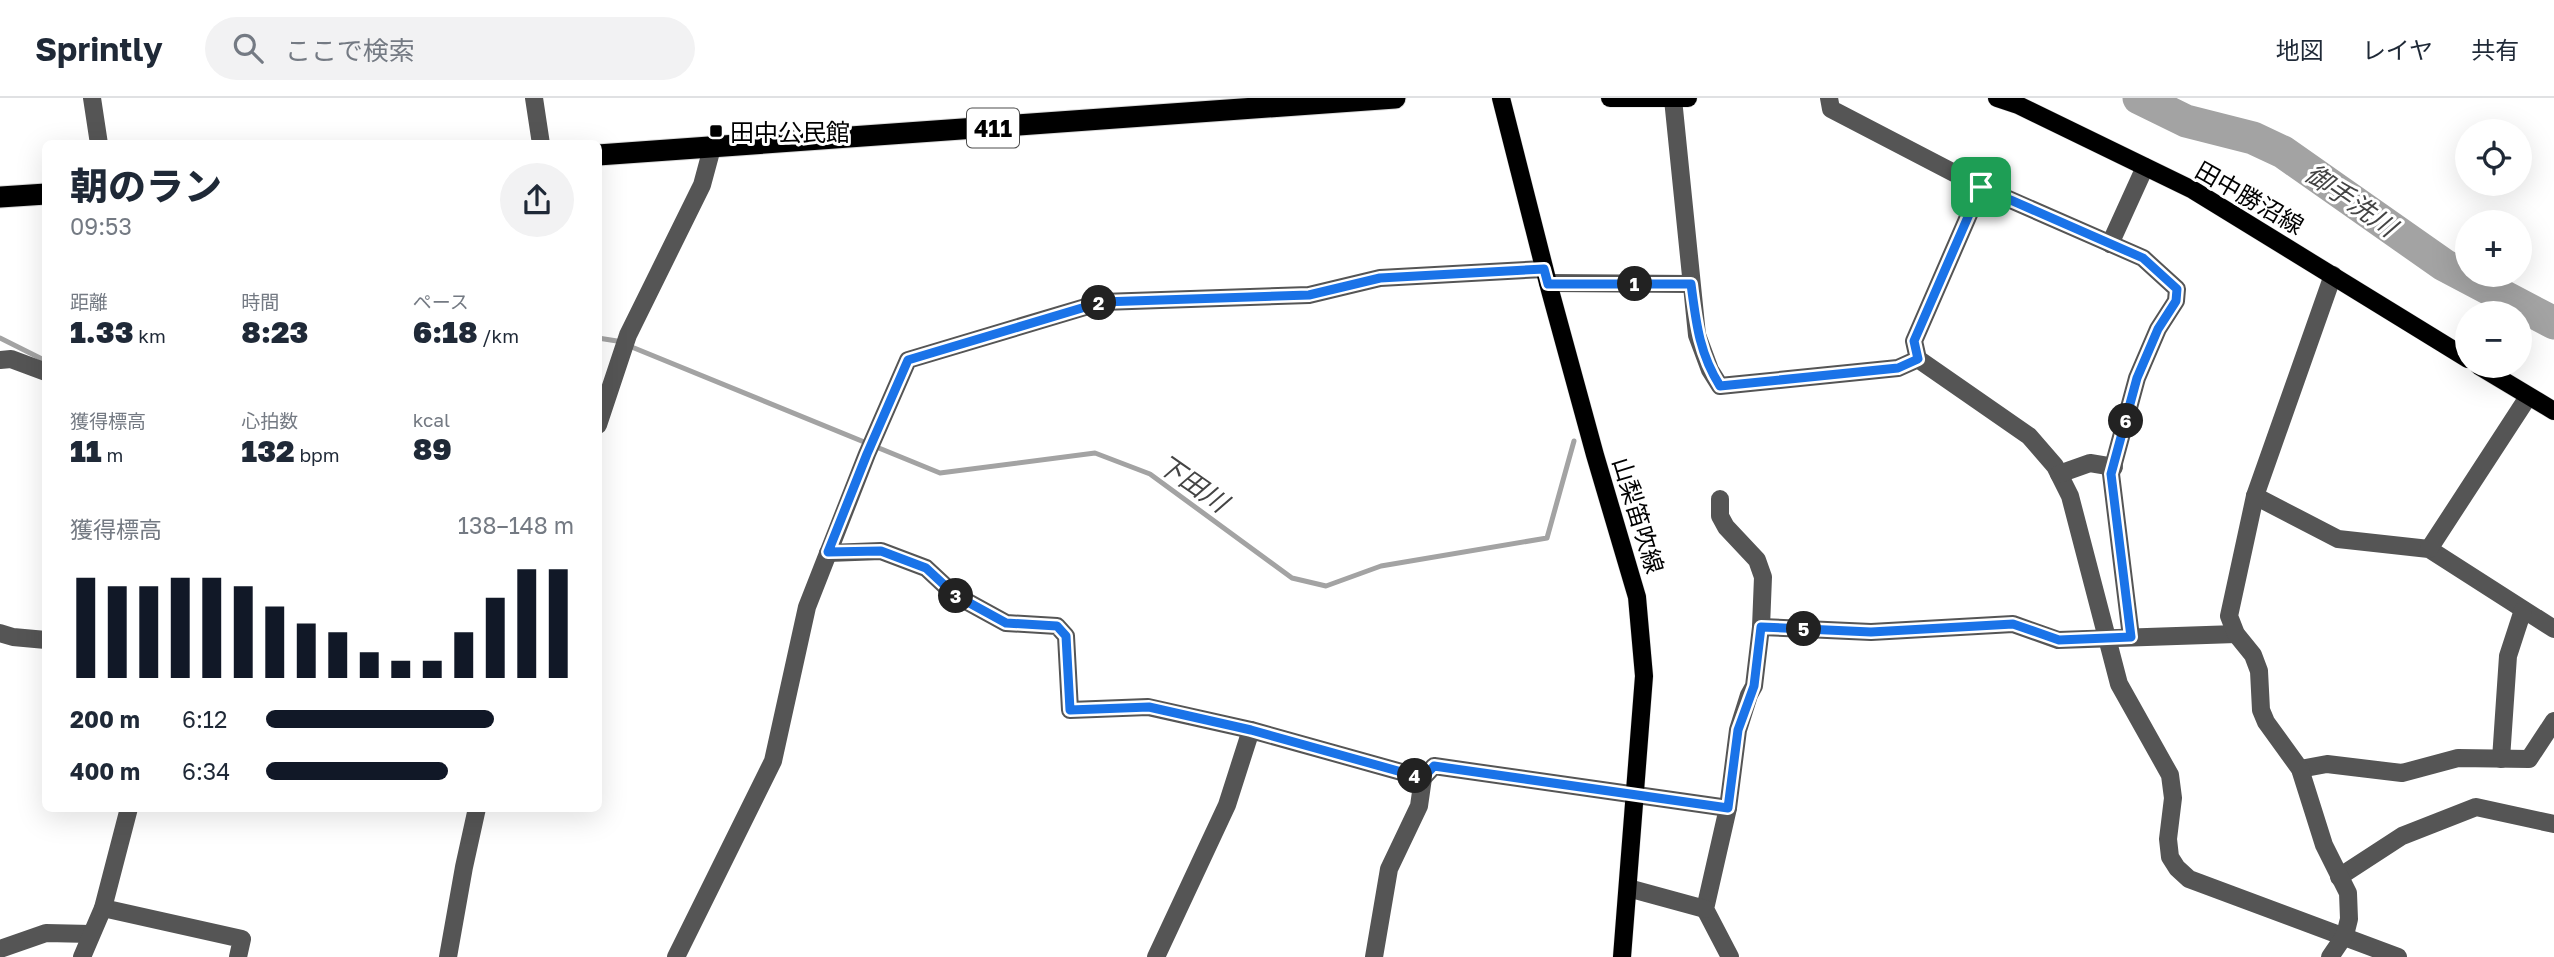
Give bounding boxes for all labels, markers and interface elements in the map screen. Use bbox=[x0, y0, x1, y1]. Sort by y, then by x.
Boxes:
search box bbox=[205, 17, 695, 80]
text: Sprintly bbox=[35, 29, 163, 68]
icon: search bbox=[229, 29, 267, 67]
text: ここで検索 bbox=[285, 35, 415, 66]
text: 地図 bbox=[2276, 35, 2324, 64]
text: レイヤ bbox=[2362, 35, 2433, 64]
text: 共有 bbox=[2471, 35, 2519, 64]
road number: 411 bbox=[967, 108, 1019, 148]
place label: 田中公民館 bbox=[730, 117, 850, 146]
map controls bbox=[2455, 119, 2532, 378]
button: locate bbox=[2455, 119, 2532, 196]
marker: 田中公民館 bbox=[708, 123, 724, 139]
street label: 田中勝沼線 bbox=[2191, 154, 2309, 240]
pin bbox=[1951, 157, 2011, 217]
water label: 御手洗川 bbox=[2300, 157, 2405, 244]
text: 朝のラン bbox=[70, 163, 222, 208]
button: share bbox=[500, 163, 574, 237]
icon: arrive bbox=[1962, 168, 2000, 206]
button: + bbox=[2455, 210, 2532, 287]
text: 09:53 bbox=[70, 212, 132, 240]
pin: 1 bbox=[1618, 266, 1652, 302]
text: 1 bbox=[1630, 272, 1639, 295]
pin: 2 bbox=[1082, 286, 1116, 320]
text: 距離 bbox=[70, 290, 108, 313]
text: 時間 bbox=[241, 290, 279, 313]
text: ペース bbox=[413, 290, 469, 313]
text: 2 bbox=[1093, 291, 1104, 314]
button: − bbox=[2455, 301, 2532, 378]
text: 1.33 bbox=[70, 314, 134, 350]
text: 8:23 bbox=[241, 314, 308, 350]
text: 6:18 bbox=[413, 314, 478, 350]
text: km bbox=[134, 324, 166, 347]
text: /km bbox=[478, 324, 519, 347]
pin: 6 bbox=[2108, 404, 2144, 438]
text: kcal bbox=[413, 408, 450, 431]
text: 獲得標高 bbox=[70, 409, 146, 432]
text: 心拍数 bbox=[241, 409, 298, 432]
text: 6 bbox=[2119, 409, 2132, 432]
text: 89 bbox=[413, 431, 452, 467]
text: 11 bbox=[70, 433, 102, 469]
text: 132 bbox=[241, 433, 295, 469]
text: m bbox=[102, 443, 123, 466]
text: bpm bbox=[295, 443, 340, 466]
water label: 下田川 bbox=[1152, 448, 1236, 520]
street label: 山梨笛吹線 bbox=[1608, 453, 1670, 577]
text: 138–148 m bbox=[458, 511, 574, 539]
text: 獲得標高 bbox=[70, 515, 162, 543]
pin: 3 bbox=[939, 578, 974, 614]
text: 3 bbox=[950, 584, 961, 607]
pin: 5 bbox=[1786, 612, 1822, 646]
text: 5 bbox=[1798, 617, 1809, 640]
text: 200 m bbox=[70, 705, 140, 733]
text: 6:12 bbox=[182, 705, 227, 733]
text: 400 m bbox=[70, 757, 140, 785]
text: 6:34 bbox=[182, 757, 230, 785]
pin: 4 bbox=[1398, 758, 1432, 794]
text: 4 bbox=[1409, 764, 1420, 787]

